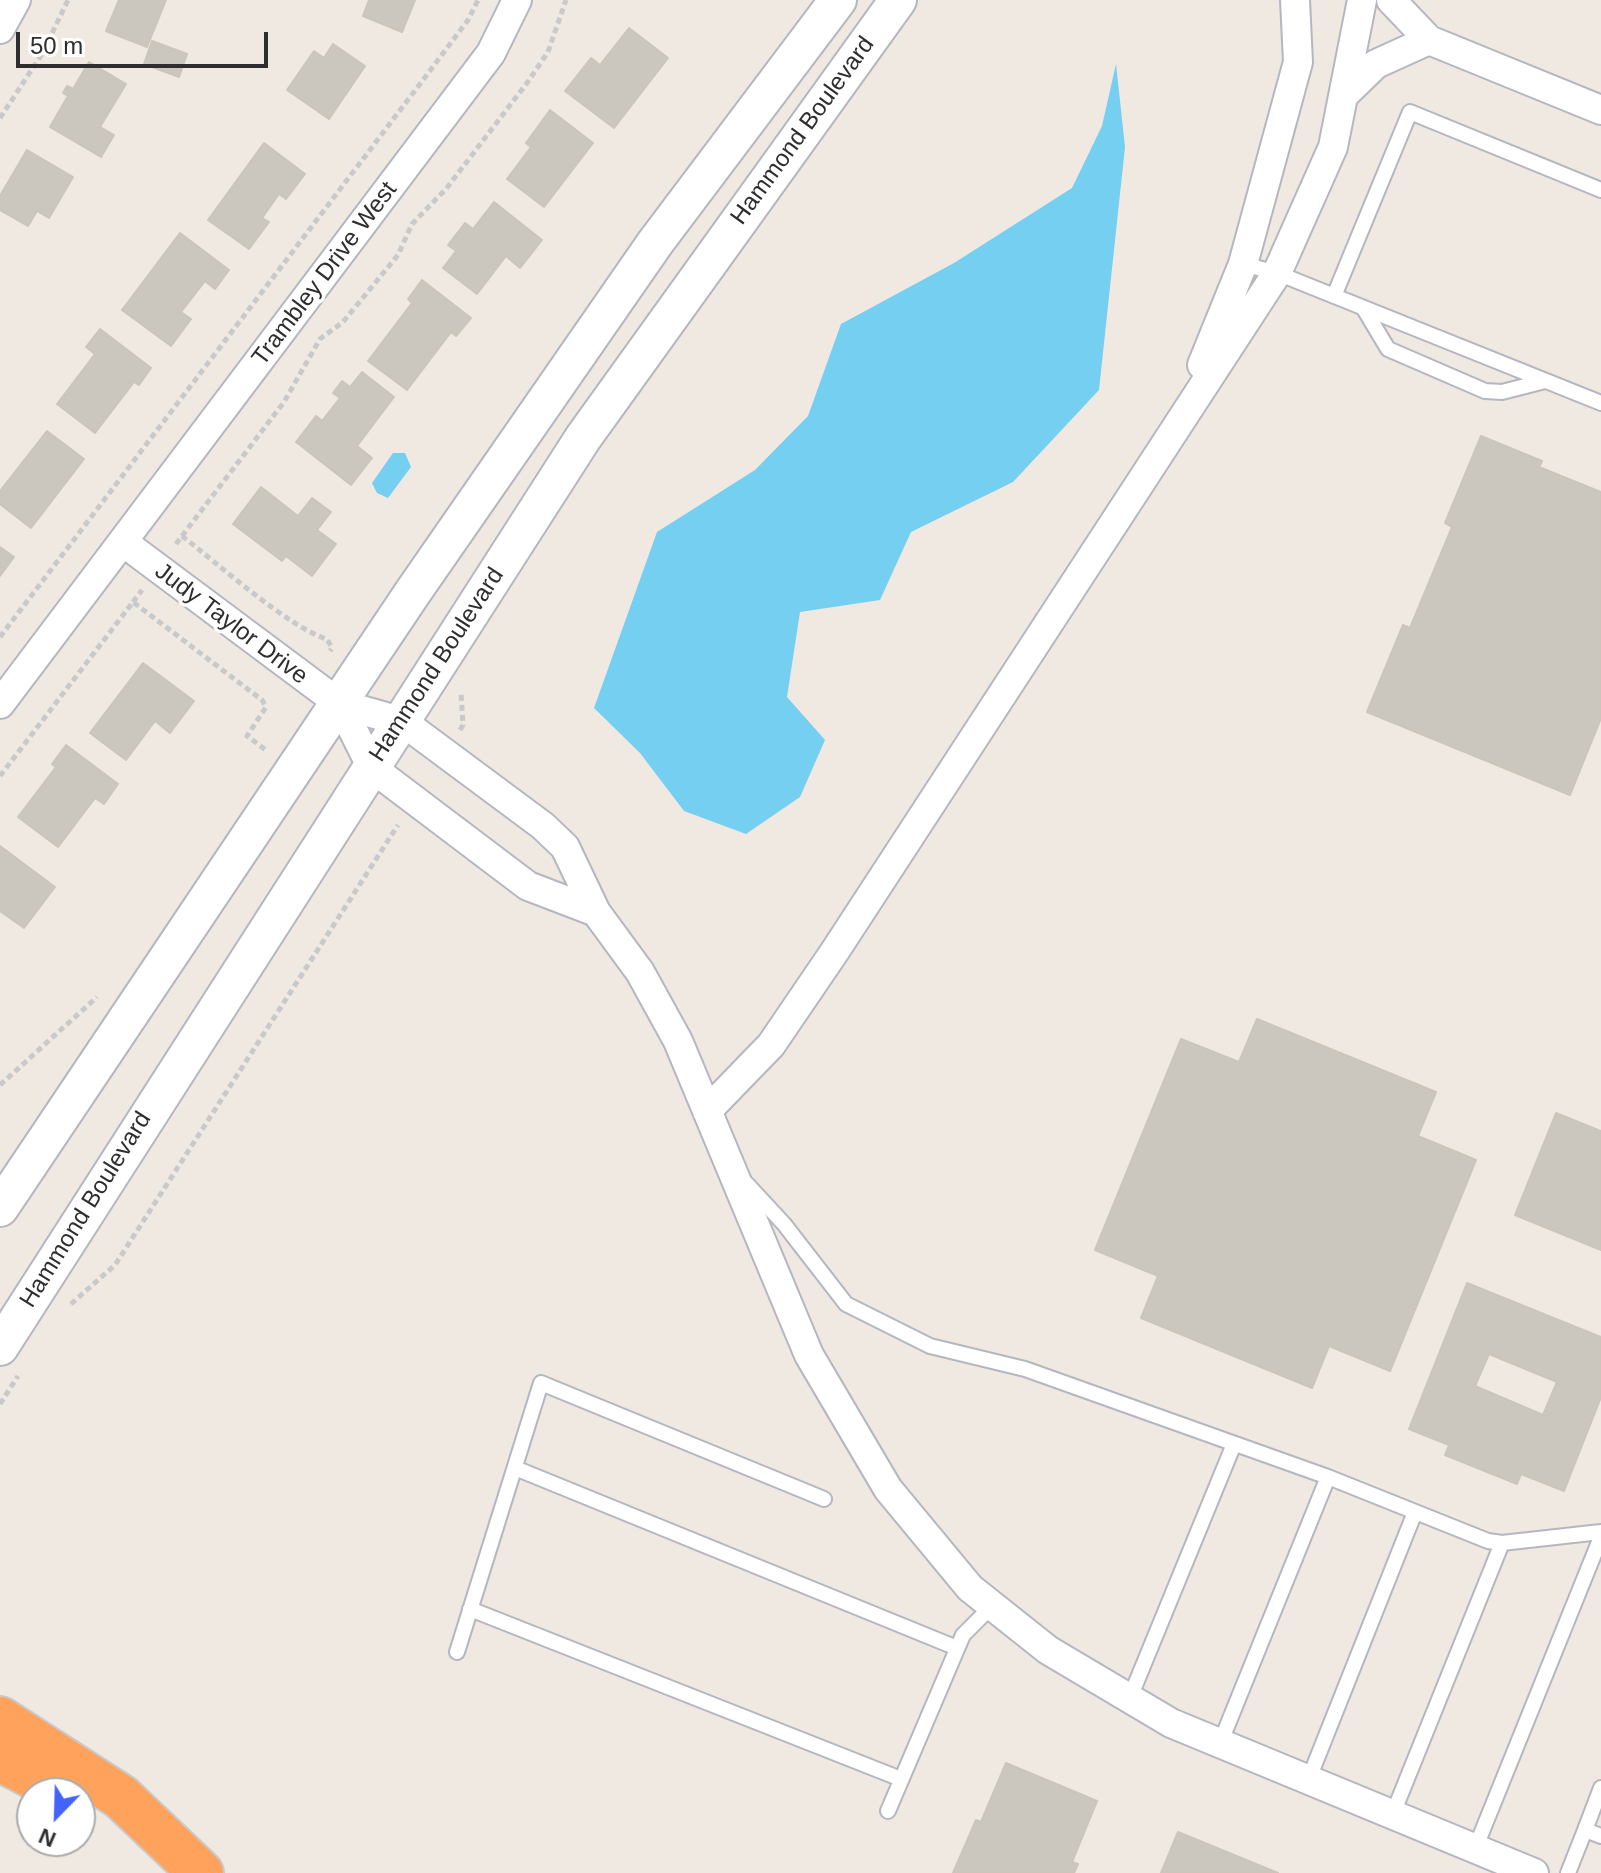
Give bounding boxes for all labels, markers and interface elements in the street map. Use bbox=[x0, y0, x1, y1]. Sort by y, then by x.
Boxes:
scale bar bbox=[20, 16, 272, 66]
street label: Hammond Boulevard bbox=[725, 31, 881, 231]
text: 50 m bbox=[30, 32, 83, 59]
street label: Trambley Drive West bbox=[246, 176, 404, 372]
street label: Judy Taylor Drive bbox=[149, 557, 313, 691]
street label: Hammond Boulevard bbox=[364, 563, 510, 767]
street label: Hammond Boulevard bbox=[14, 1107, 158, 1313]
north arrow bbox=[16, 1777, 96, 1857]
text: N bbox=[35, 1823, 59, 1852]

